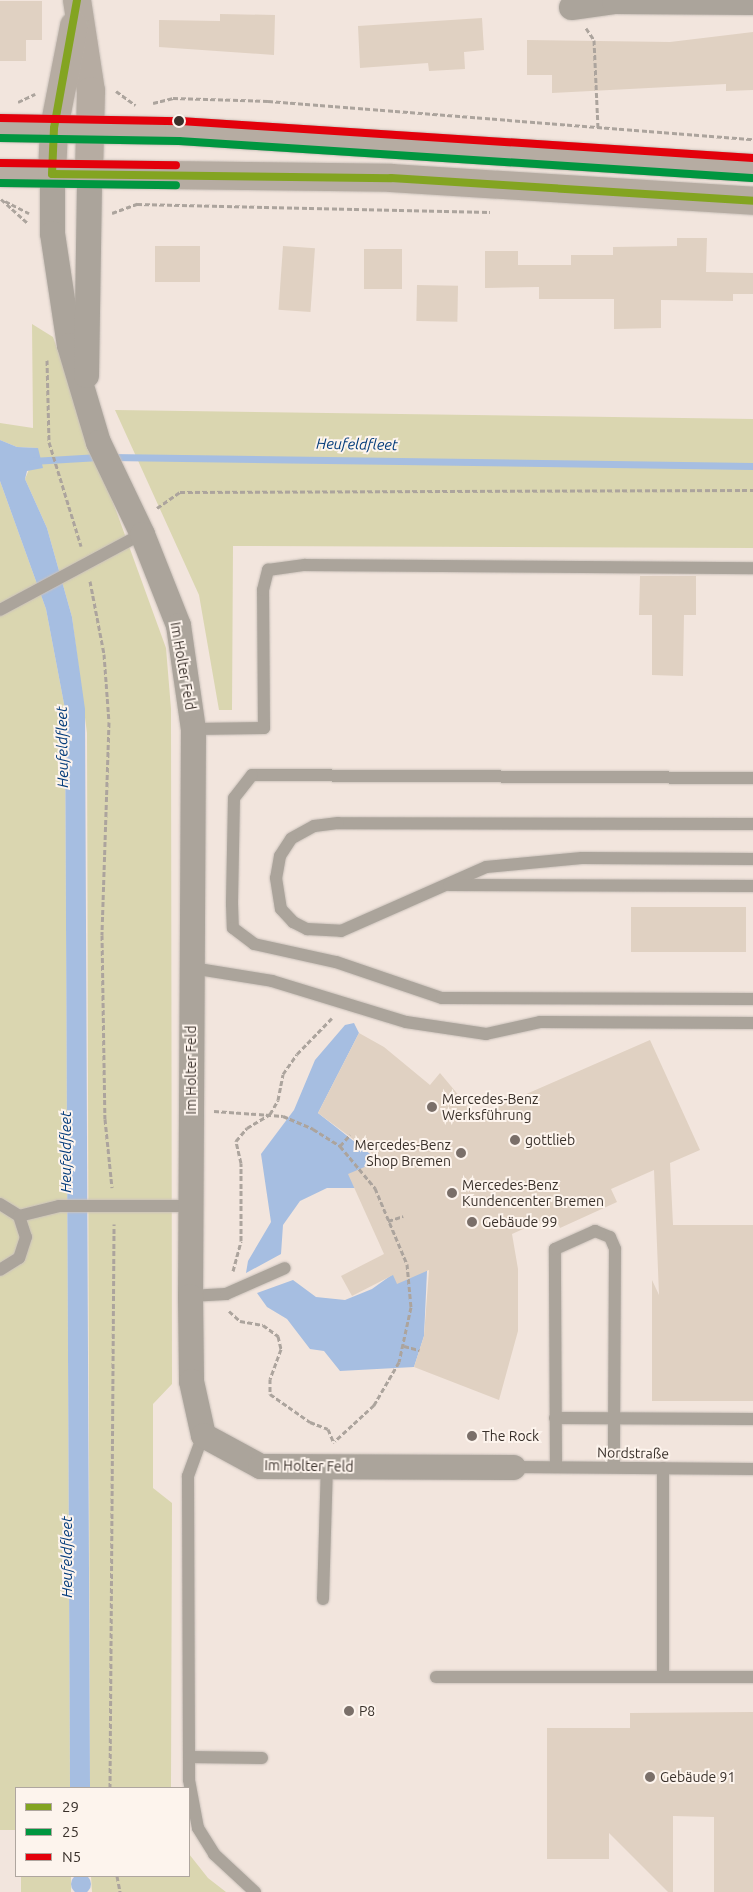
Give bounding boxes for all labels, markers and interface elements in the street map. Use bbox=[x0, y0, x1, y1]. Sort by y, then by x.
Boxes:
unlabelled marker bbox=[174, 116, 184, 126]
water label: Heufeldfleet bbox=[316, 434, 398, 454]
street label: Im Holter Feld bbox=[167, 621, 199, 711]
water label: Heufeldfleet bbox=[52, 706, 72, 788]
street label: Im Holter Feld bbox=[183, 1025, 199, 1115]
place label: Mercedes-Benz Werksführung bbox=[442, 1091, 538, 1124]
marker: Mercedes-Benz Werksführung bbox=[426, 1101, 438, 1113]
water label: Heufeldfleet bbox=[57, 1111, 75, 1193]
place label: gottlieb bbox=[525, 1132, 575, 1148]
marker: gottlieb bbox=[509, 1134, 521, 1146]
place label: Mercedes-Benz Shop Bremen bbox=[355, 1137, 451, 1170]
marker: Mercedes-Benz Shop Bremen bbox=[455, 1147, 467, 1159]
place label: Mercedes-Benz Kundencenter Bremen bbox=[462, 1177, 604, 1210]
marker: Mercedes-Benz Kundencenter Bremen bbox=[446, 1187, 458, 1199]
place label: Gebäude 99 bbox=[482, 1214, 557, 1230]
marker: Gebäude 99 bbox=[466, 1216, 478, 1228]
place label: The Rock bbox=[482, 1428, 539, 1444]
marker: The Rock bbox=[466, 1430, 478, 1442]
street label: Nordstraße bbox=[597, 1444, 669, 1462]
street label: Im Holter Feld bbox=[264, 1457, 354, 1475]
water label: Heufeldfleet bbox=[58, 1516, 76, 1598]
place label: P8 bbox=[359, 1703, 375, 1719]
marker: P8 bbox=[343, 1705, 355, 1717]
place label: Gebäude 91 bbox=[660, 1769, 735, 1785]
marker: Gebäude 91 bbox=[644, 1771, 656, 1783]
legend bbox=[15, 1787, 190, 1877]
text: 29 bbox=[62, 1798, 79, 1815]
text: 25 bbox=[62, 1823, 79, 1840]
text: N5 bbox=[62, 1848, 81, 1865]

